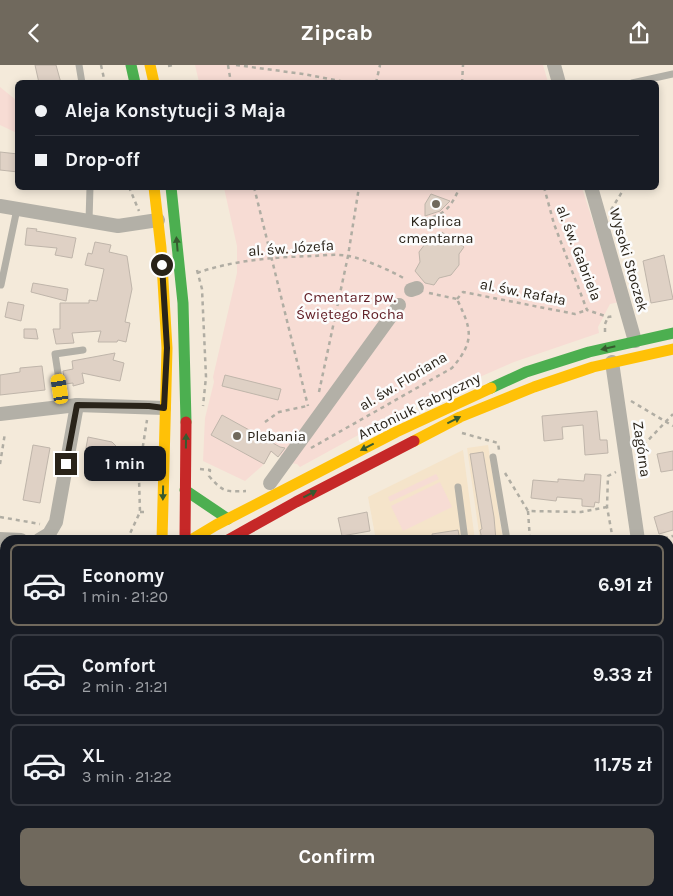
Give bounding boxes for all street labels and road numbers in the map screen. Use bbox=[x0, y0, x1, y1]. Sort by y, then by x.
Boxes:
street label: al. św. Gabriela bbox=[553, 203, 605, 303]
street label: Wysoki Stoczek bbox=[606, 206, 652, 314]
street label: al. św. Józefa bbox=[247, 236, 335, 260]
street label: al. św. Rafała bbox=[479, 275, 567, 309]
street label: al. św. Floriana bbox=[356, 348, 450, 414]
street label: Antoniuk Fabryczny bbox=[355, 369, 483, 443]
street label: Zagórna bbox=[629, 420, 655, 478]

